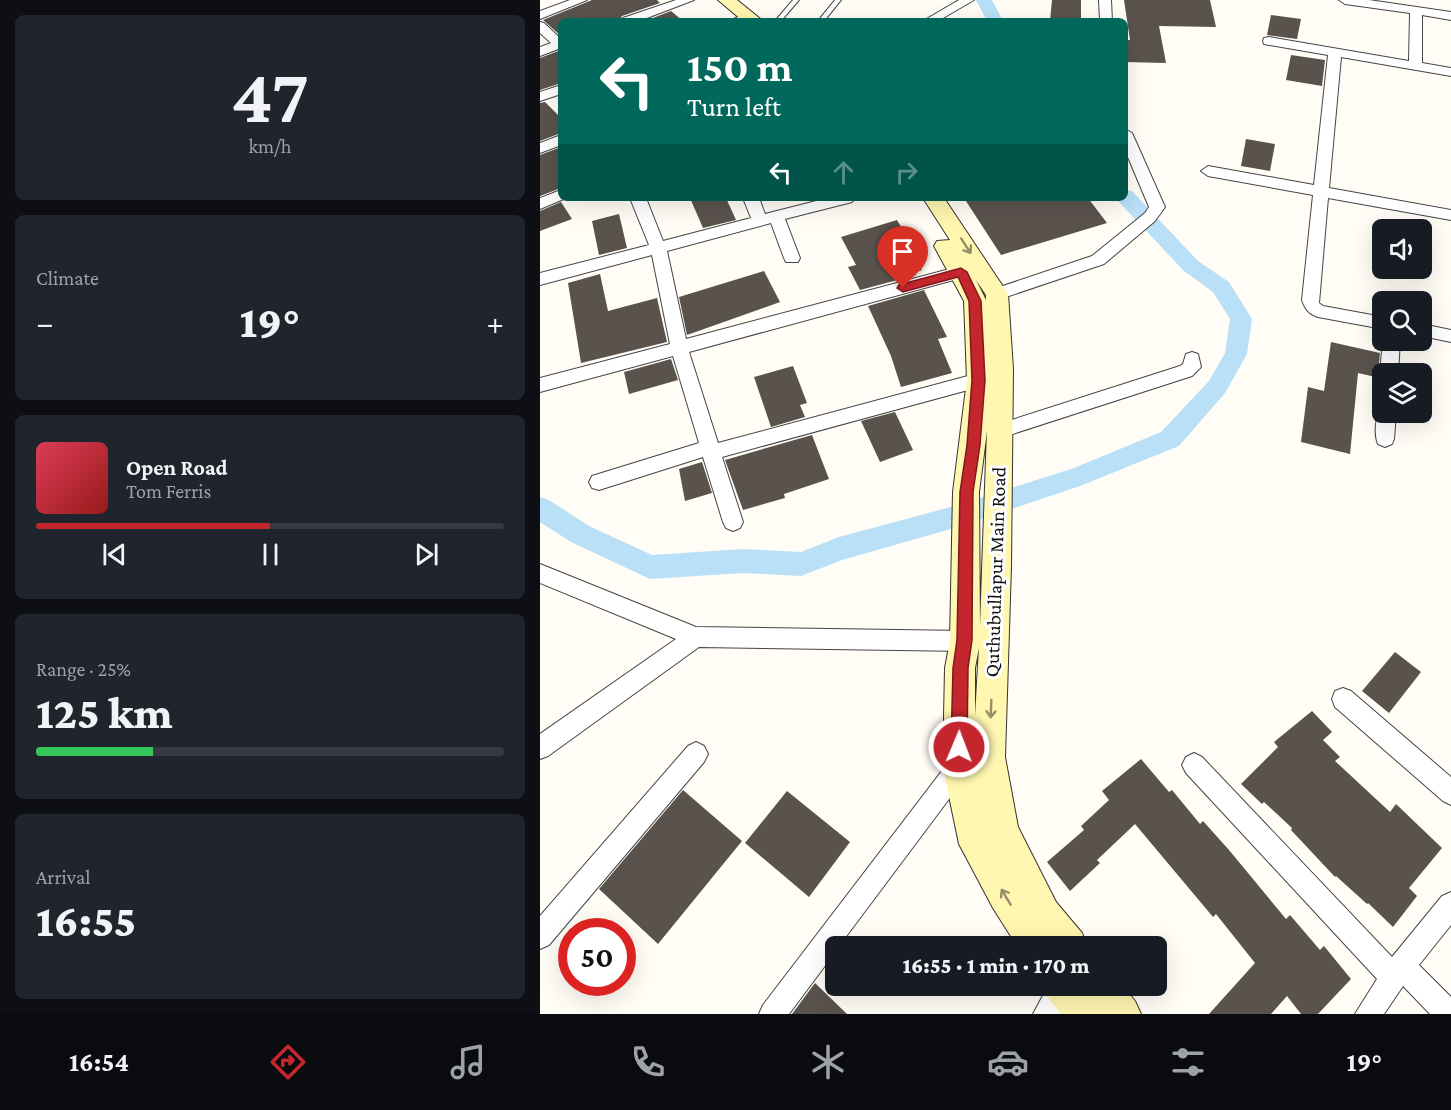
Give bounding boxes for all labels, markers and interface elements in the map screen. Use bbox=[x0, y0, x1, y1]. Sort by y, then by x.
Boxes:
icon: left bbox=[588, 42, 666, 120]
text: 150 m bbox=[687, 43, 792, 90]
text: 47 bbox=[231, 52, 309, 139]
text: Turn left bbox=[687, 92, 781, 122]
text: km/h bbox=[248, 135, 292, 157]
icon: left bbox=[764, 156, 797, 189]
icon: ahead bbox=[827, 156, 860, 189]
icon: right bbox=[890, 156, 923, 189]
map controls bbox=[1372, 219, 1432, 423]
button: sound bbox=[1372, 219, 1432, 279]
pin bbox=[877, 226, 928, 288]
icon: arrive bbox=[886, 235, 919, 268]
one-way arrow bbox=[961, 237, 973, 254]
text: Climate bbox=[36, 267, 99, 289]
button: search bbox=[1372, 291, 1432, 351]
text: 19° bbox=[240, 297, 300, 347]
text: − bbox=[36, 304, 53, 341]
text: + bbox=[487, 304, 504, 341]
button: layers bbox=[1372, 363, 1432, 423]
text: Open Road bbox=[126, 455, 228, 480]
street label: Quthubullapur Main Road bbox=[980, 466, 1011, 678]
text: Tom Ferris bbox=[126, 480, 211, 502]
icon: previous bbox=[98, 538, 131, 571]
icon: pause bbox=[254, 538, 287, 571]
icon: next bbox=[410, 538, 443, 571]
text: Range · 25% bbox=[36, 658, 131, 680]
text: 125 km bbox=[36, 688, 173, 738]
one-way arrow bbox=[985, 699, 996, 719]
position arrow bbox=[927, 715, 991, 779]
text: Arrival bbox=[36, 866, 90, 888]
one-way arrow bbox=[999, 889, 1011, 906]
text: 16:55 bbox=[36, 896, 136, 946]
speed limit sign: 50 bbox=[558, 918, 636, 996]
text: 16:55 · 1 min · 170 m bbox=[902, 953, 1090, 978]
icon: directions bbox=[267, 1041, 309, 1083]
icon: music bbox=[447, 1041, 489, 1083]
icon: phone bbox=[627, 1041, 669, 1083]
icon: climate bbox=[807, 1041, 849, 1083]
icon: car bbox=[987, 1041, 1029, 1083]
icon: filters bbox=[1167, 1041, 1209, 1083]
text: 16:54 bbox=[69, 1047, 129, 1077]
text: 19° bbox=[1347, 1047, 1382, 1077]

